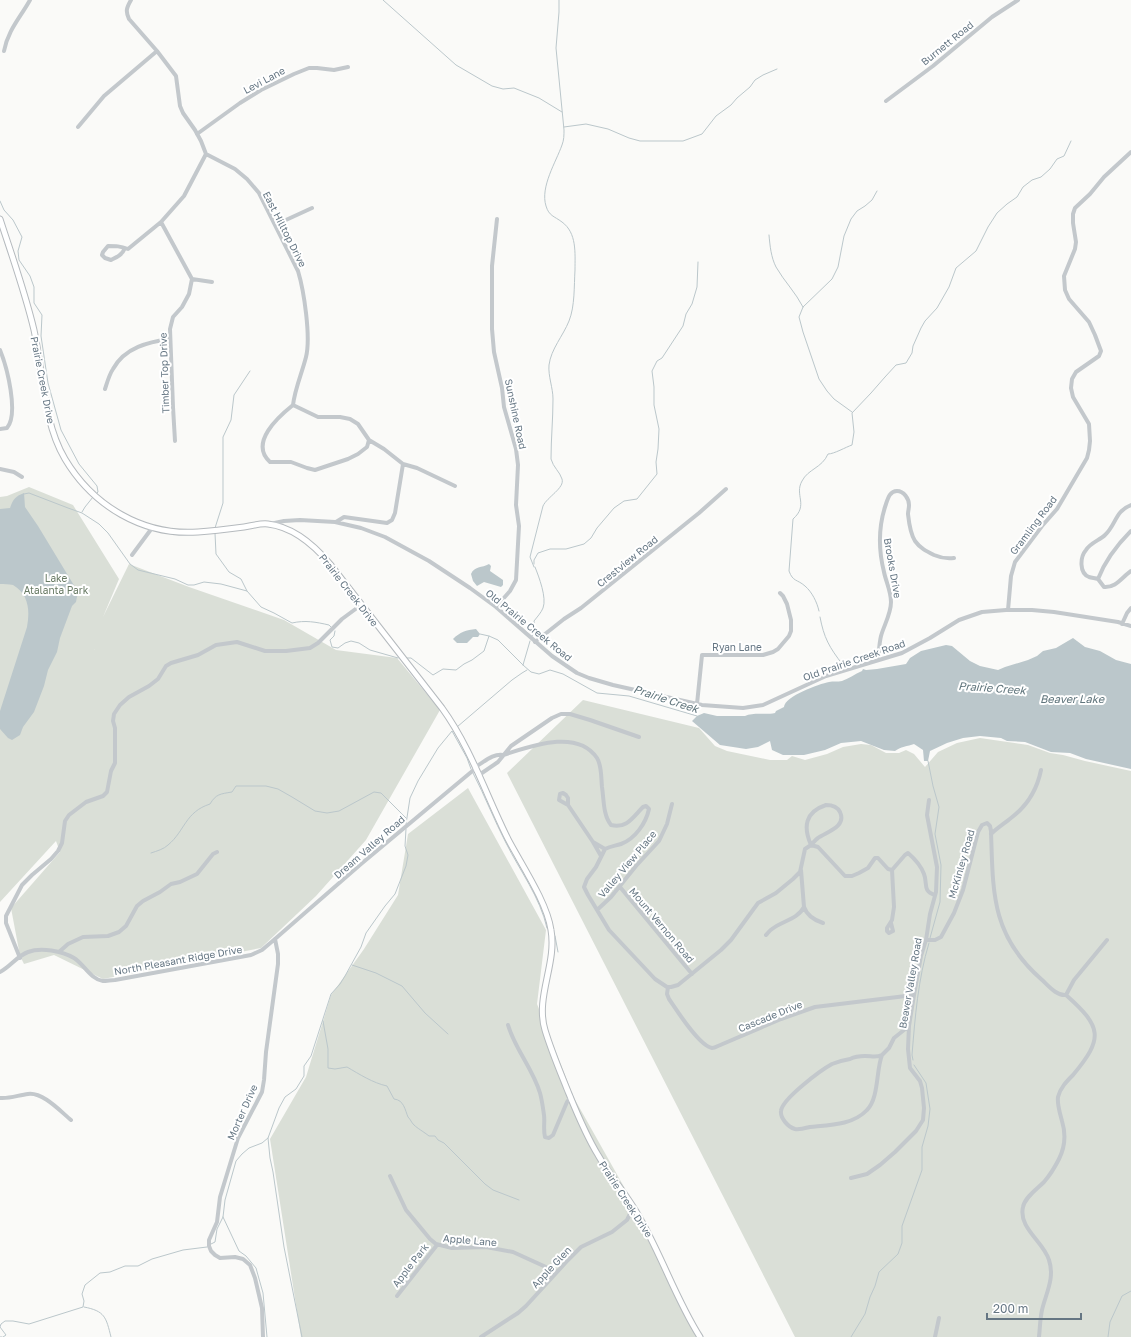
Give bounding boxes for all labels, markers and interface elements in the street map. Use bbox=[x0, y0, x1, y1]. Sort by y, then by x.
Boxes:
street label: Burnett Road bbox=[919, 18, 975, 68]
street label: Levi Lane bbox=[241, 64, 287, 96]
street label: East Hilltop Drive bbox=[261, 189, 309, 269]
street label: Timber Top Drive bbox=[157, 332, 171, 414]
street label: Prairie Creek Drive bbox=[29, 335, 57, 425]
street label: Sunshine Road bbox=[503, 378, 529, 450]
street label: Gramling Road bbox=[1007, 493, 1059, 557]
street label: Crestview Road bbox=[594, 533, 660, 589]
street label: Brooks Drive bbox=[882, 537, 904, 599]
street label: Prairie Creek Drive bbox=[317, 551, 381, 629]
park label: Lake Atalanta Park bbox=[24, 572, 89, 596]
street label: Old Prairie Creek Road bbox=[483, 586, 575, 664]
street label: Old Prairie Creek Road bbox=[801, 637, 907, 683]
street label: Ryan Lane bbox=[712, 641, 762, 653]
water label: Prairie Creek bbox=[958, 679, 1028, 696]
water label: Prairie Creek bbox=[632, 682, 702, 716]
water label: Beaver Lake bbox=[1040, 692, 1106, 705]
street label: Dream Valley Road bbox=[331, 813, 407, 881]
street label: Valley View Place bbox=[595, 828, 659, 900]
street label: McKinley Road bbox=[945, 828, 977, 900]
street label: Mount Vernon Road bbox=[627, 885, 697, 965]
street label: Beaver Valley Road bbox=[896, 937, 924, 1029]
street label: North Pleasant Ridge Drive bbox=[113, 943, 243, 977]
street label: Cascade Drive bbox=[736, 998, 804, 1034]
street label: Morter Drive bbox=[224, 1082, 260, 1142]
street label: Prairie Creek Drive bbox=[597, 1159, 655, 1240]
street label: Apple Lane bbox=[443, 1232, 498, 1248]
street label: Apple Park bbox=[389, 1241, 431, 1289]
street label: Apple Glen bbox=[529, 1244, 573, 1290]
scale bar bbox=[987, 1295, 1081, 1321]
text: 200 m bbox=[993, 1301, 1028, 1316]

